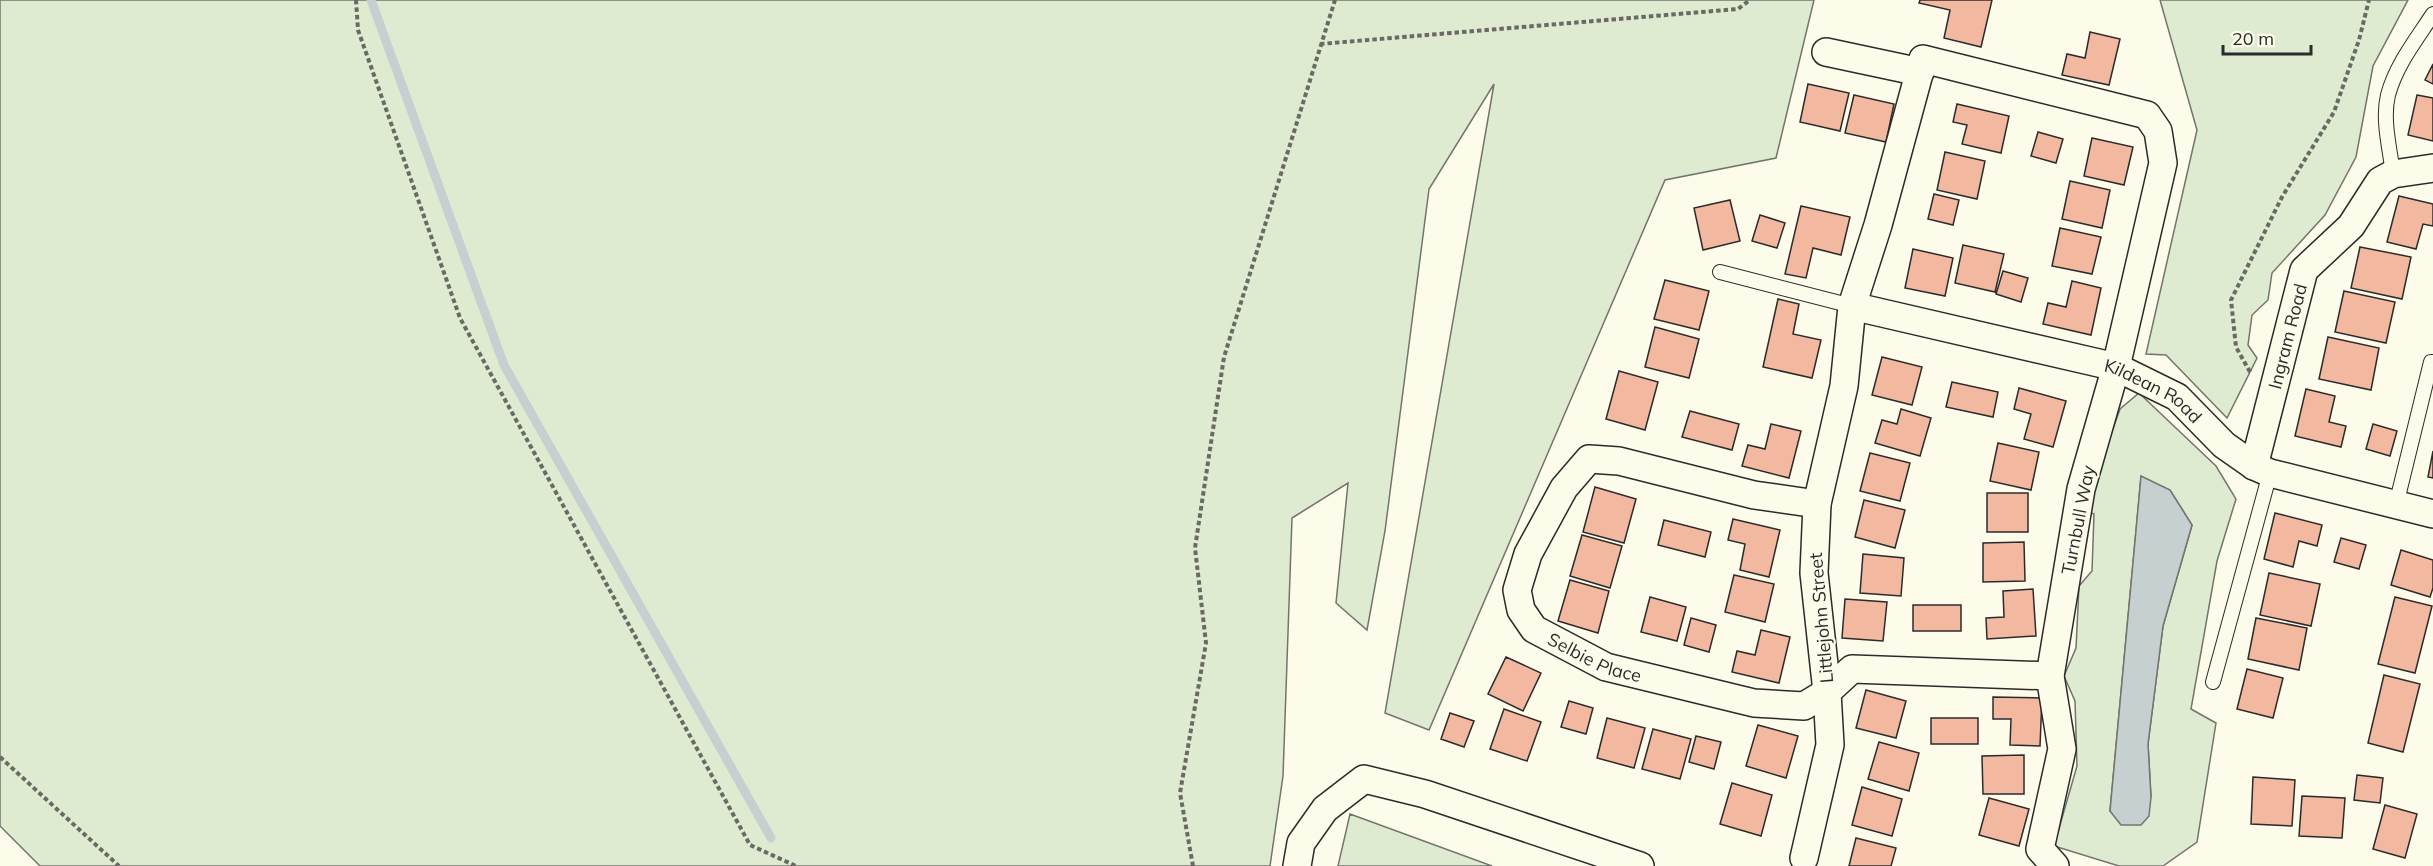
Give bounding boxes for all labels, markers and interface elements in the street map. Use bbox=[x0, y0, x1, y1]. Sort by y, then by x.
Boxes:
scale bar bbox=[2223, 18, 2312, 56]
text: 20 m bbox=[2232, 27, 2274, 50]
street label: Ingram Road bbox=[2263, 281, 2312, 391]
street label: Kildean Road bbox=[2102, 353, 2207, 428]
street label: Turnbull Way bbox=[2056, 463, 2100, 577]
street label: Littlejohn Street bbox=[1804, 552, 1838, 684]
street label: Selbie Place bbox=[1544, 627, 1644, 687]

